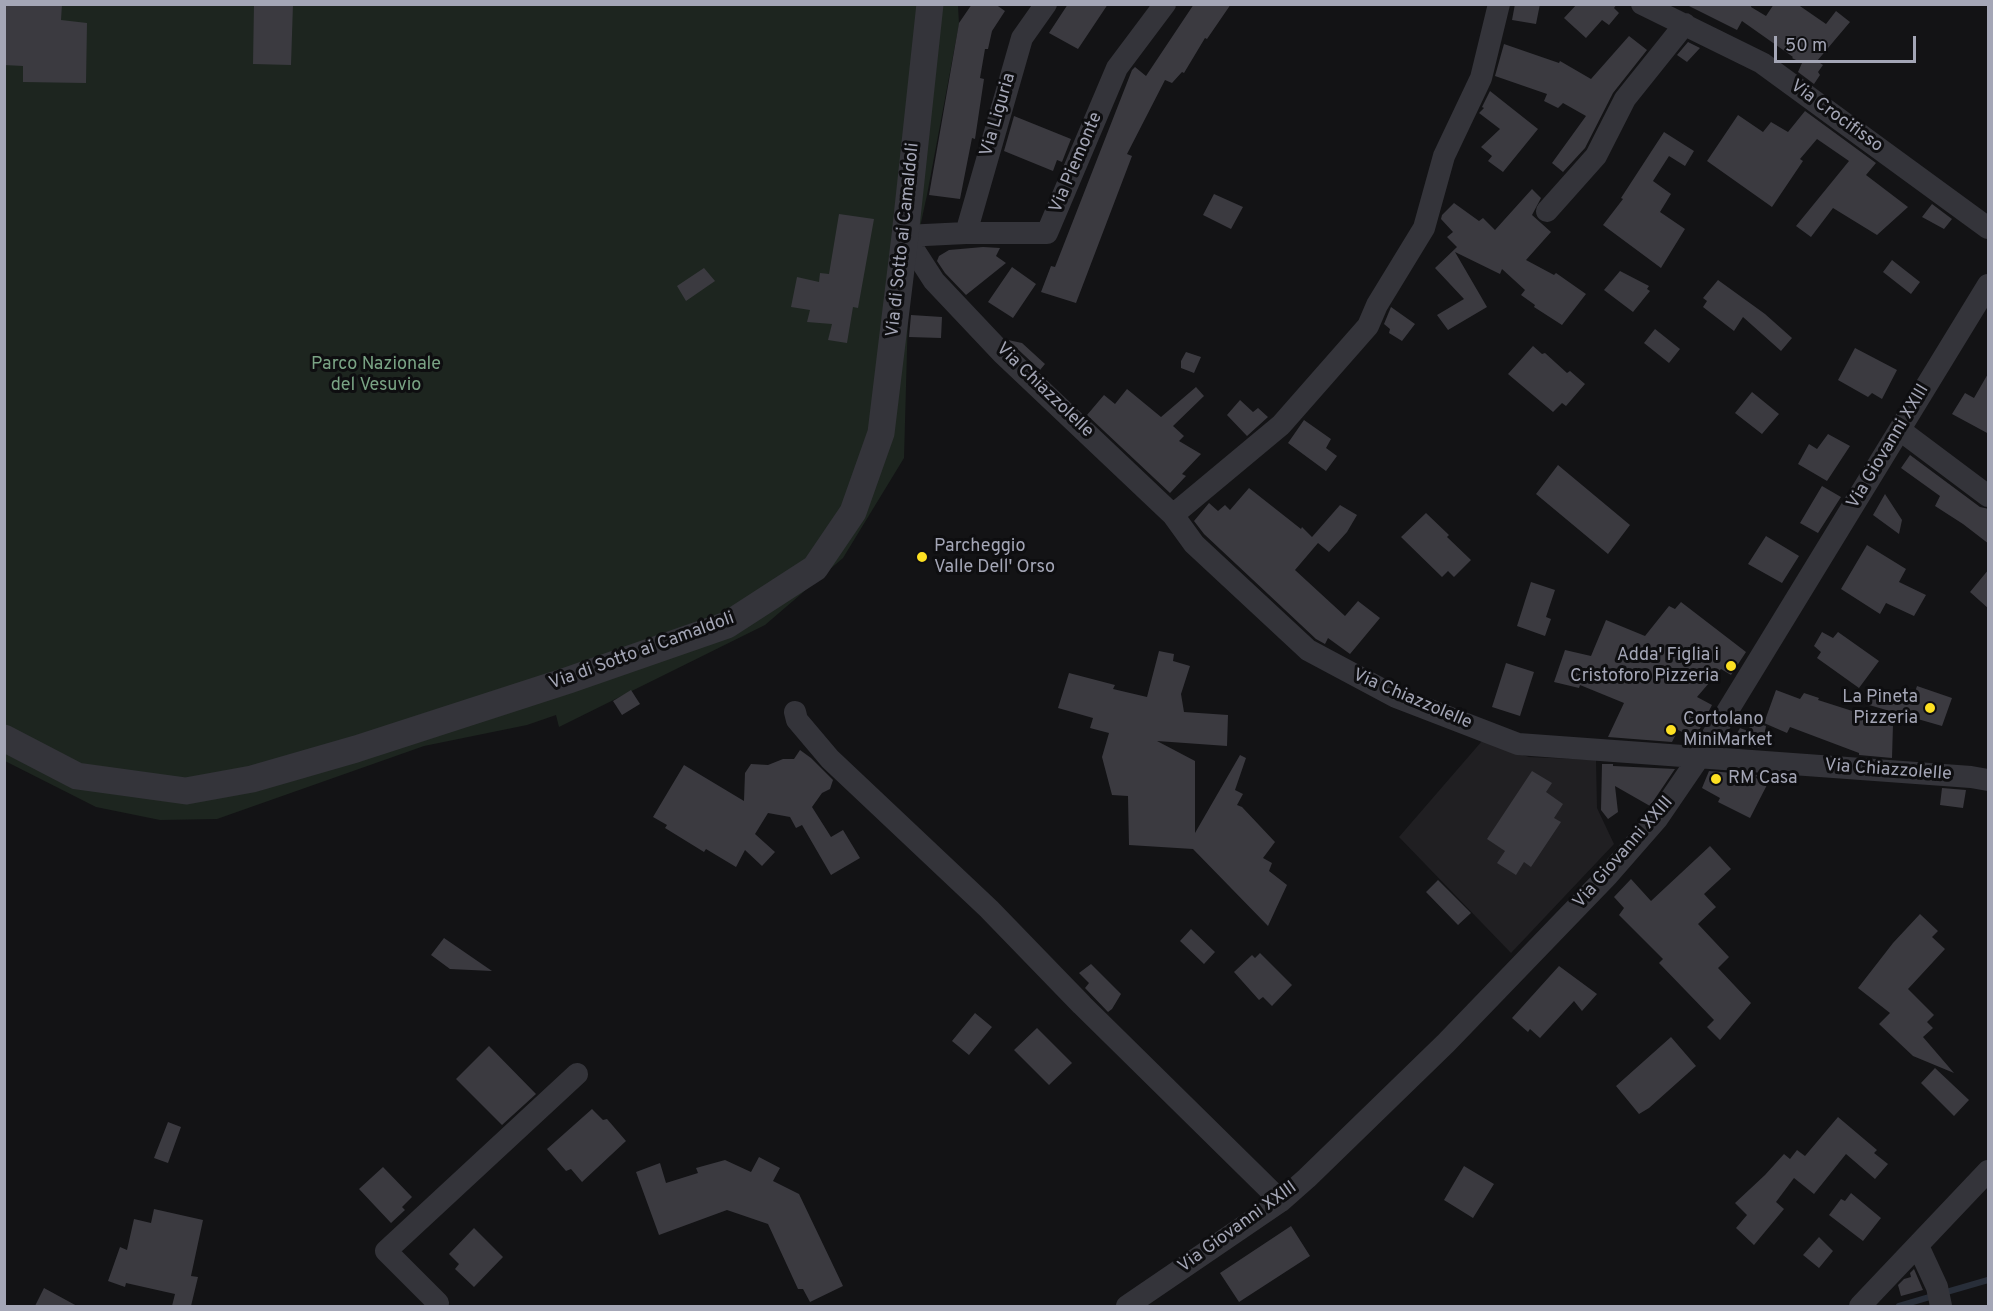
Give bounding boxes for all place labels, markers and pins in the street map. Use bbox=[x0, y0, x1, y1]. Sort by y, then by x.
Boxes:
place label: Parcheggio Valle Dell' Orso bbox=[934, 536, 1055, 578]
marker: Parcheggio Valle Dell' Orso bbox=[915, 550, 929, 564]
place label: Adda' Figlia i Cristoforo Pizzeria bbox=[1570, 645, 1719, 688]
marker: Adda' Figlia i Cristoforo Pizzeria bbox=[1724, 659, 1738, 673]
place label: La Pineta Pizzeria bbox=[1842, 687, 1918, 730]
marker: La Pineta Pizzeria bbox=[1923, 701, 1937, 715]
place label: Cortolano MiniMarket bbox=[1683, 709, 1773, 752]
marker: Cortolano MiniMarket bbox=[1664, 723, 1678, 737]
place label: RM Casa bbox=[1728, 768, 1798, 790]
marker: RM Casa bbox=[1709, 772, 1723, 786]

